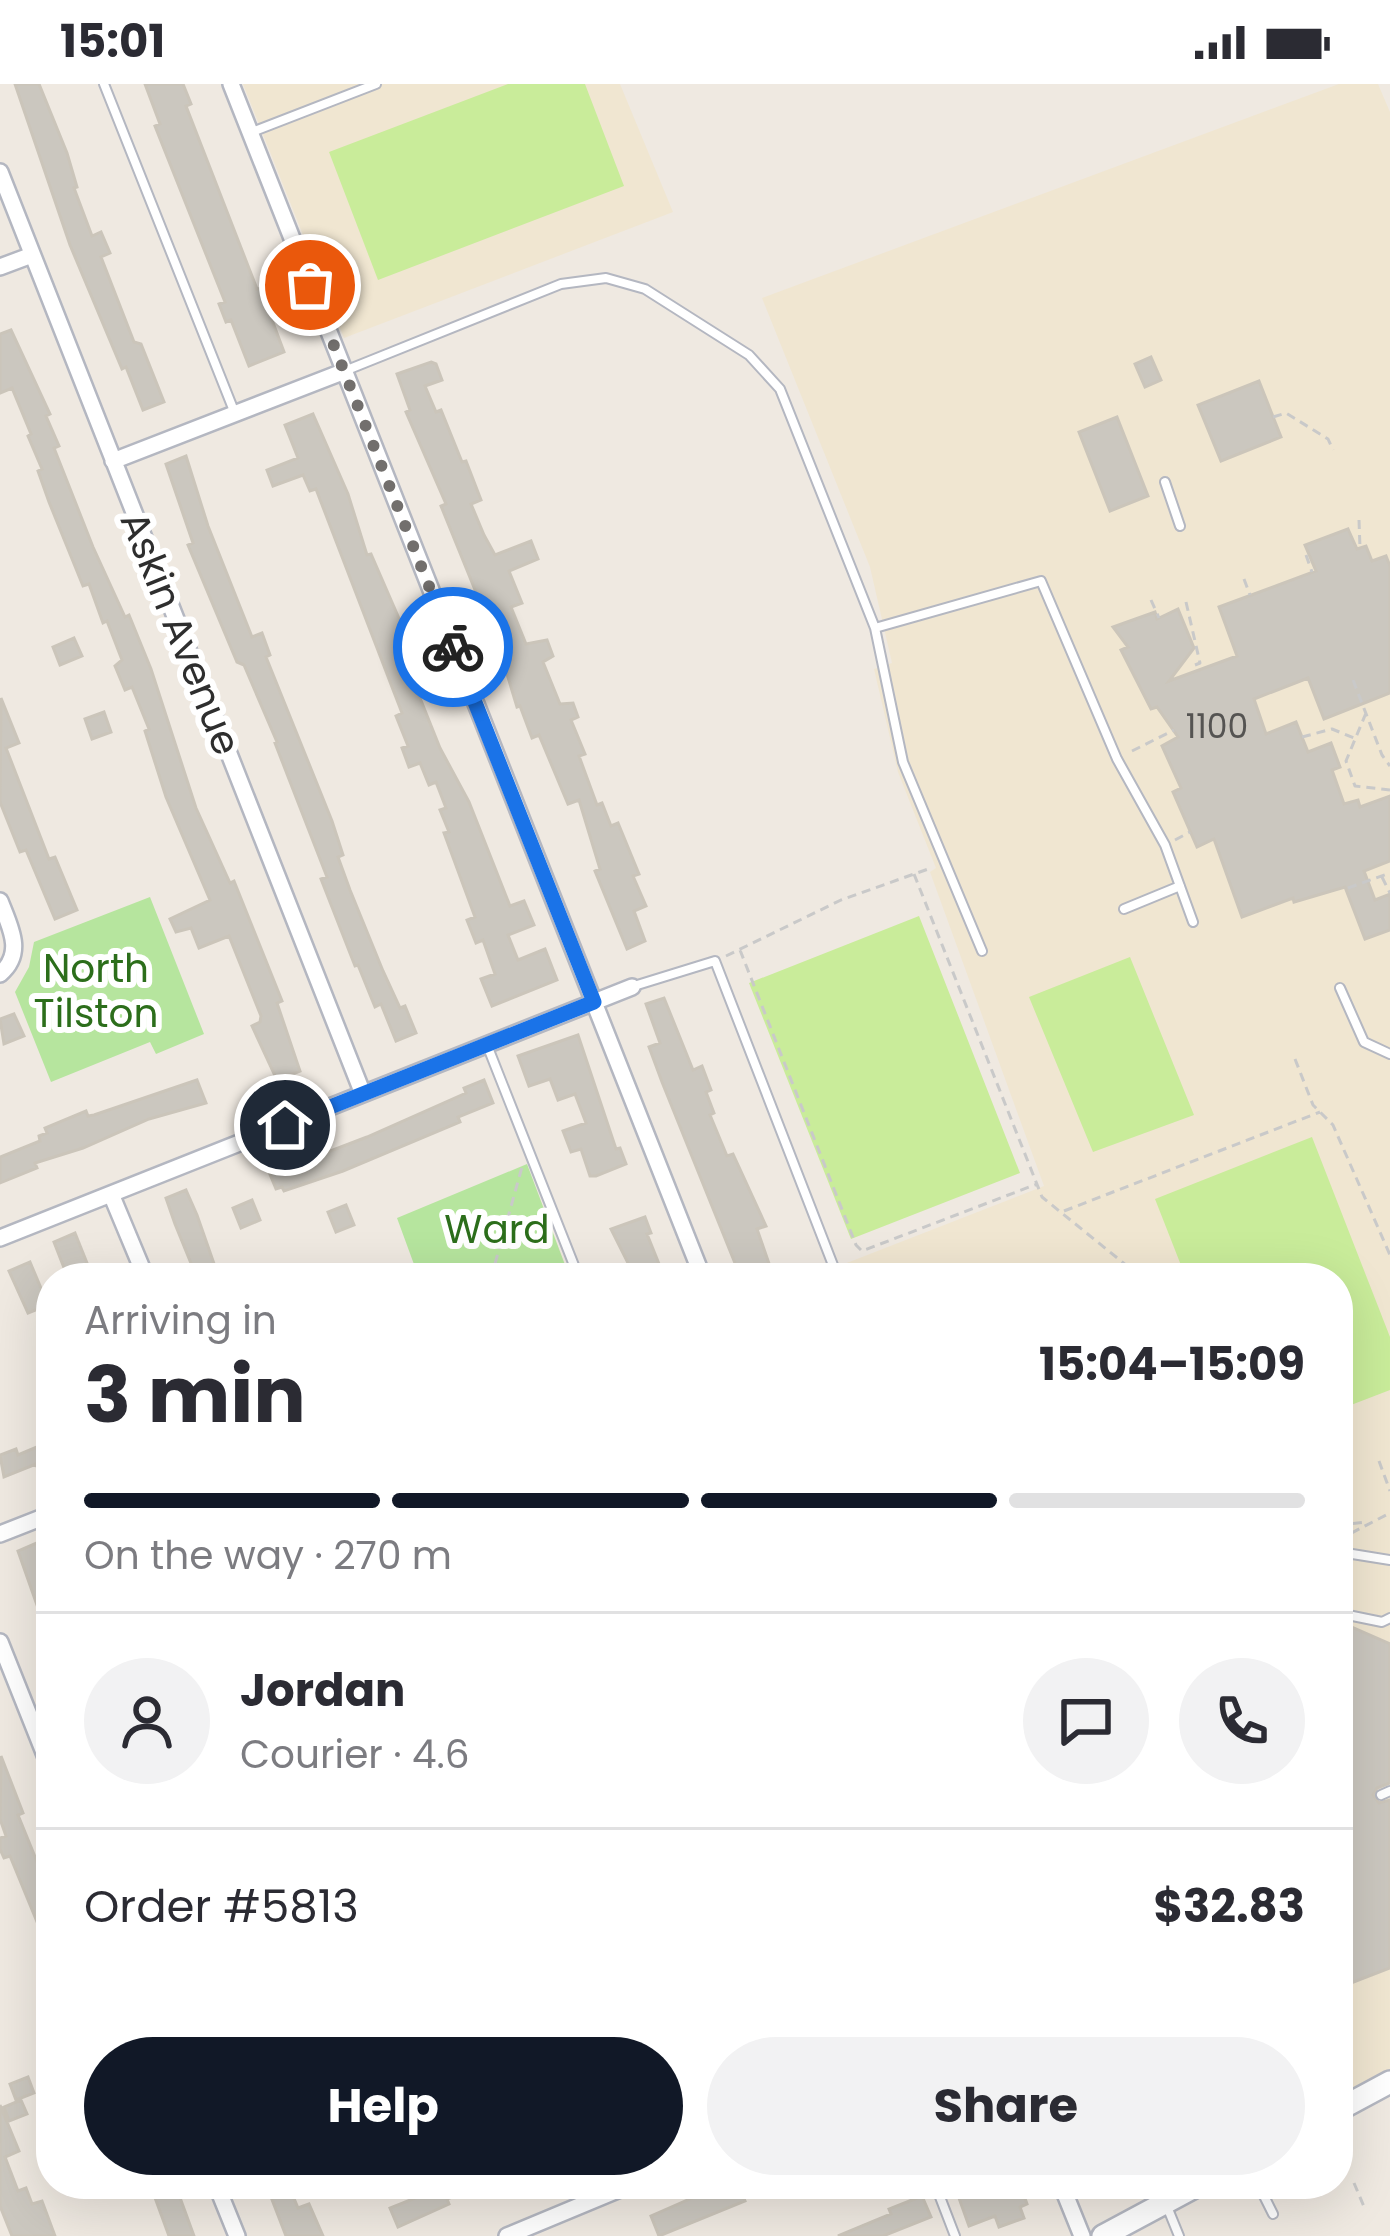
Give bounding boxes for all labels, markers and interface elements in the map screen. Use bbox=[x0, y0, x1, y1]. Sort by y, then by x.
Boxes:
text: 15:01 bbox=[60, 10, 165, 73]
pin bbox=[259, 234, 361, 336]
icon: bag bbox=[277, 252, 343, 318]
street label: Askin Avenue bbox=[107, 503, 254, 763]
courier bbox=[393, 587, 513, 707]
icon: bike bbox=[420, 614, 486, 680]
house number: 1100 bbox=[1186, 703, 1248, 750]
park label: North Tilston bbox=[34, 941, 158, 1041]
pin bbox=[234, 1074, 336, 1176]
icon: home bbox=[252, 1092, 318, 1158]
park label: Ward bbox=[444, 1202, 550, 1257]
text: Arriving in bbox=[84, 1293, 277, 1348]
text: 15:04–15:09 bbox=[1039, 1333, 1305, 1396]
text: 3 min bbox=[84, 1340, 306, 1449]
text: On the way · 270 m bbox=[84, 1528, 452, 1583]
button: person bbox=[84, 1658, 210, 1784]
button: chat bbox=[1023, 1658, 1149, 1784]
button: phone bbox=[1179, 1658, 1305, 1784]
text: Jordan bbox=[240, 1659, 405, 1722]
text: Courier · 4.6 bbox=[240, 1727, 469, 1782]
text: Order #5813 bbox=[84, 1875, 359, 1938]
text: $32.83 bbox=[1153, 1875, 1305, 1938]
button: Help bbox=[84, 2037, 683, 2175]
button: Share bbox=[707, 2037, 1305, 2175]

